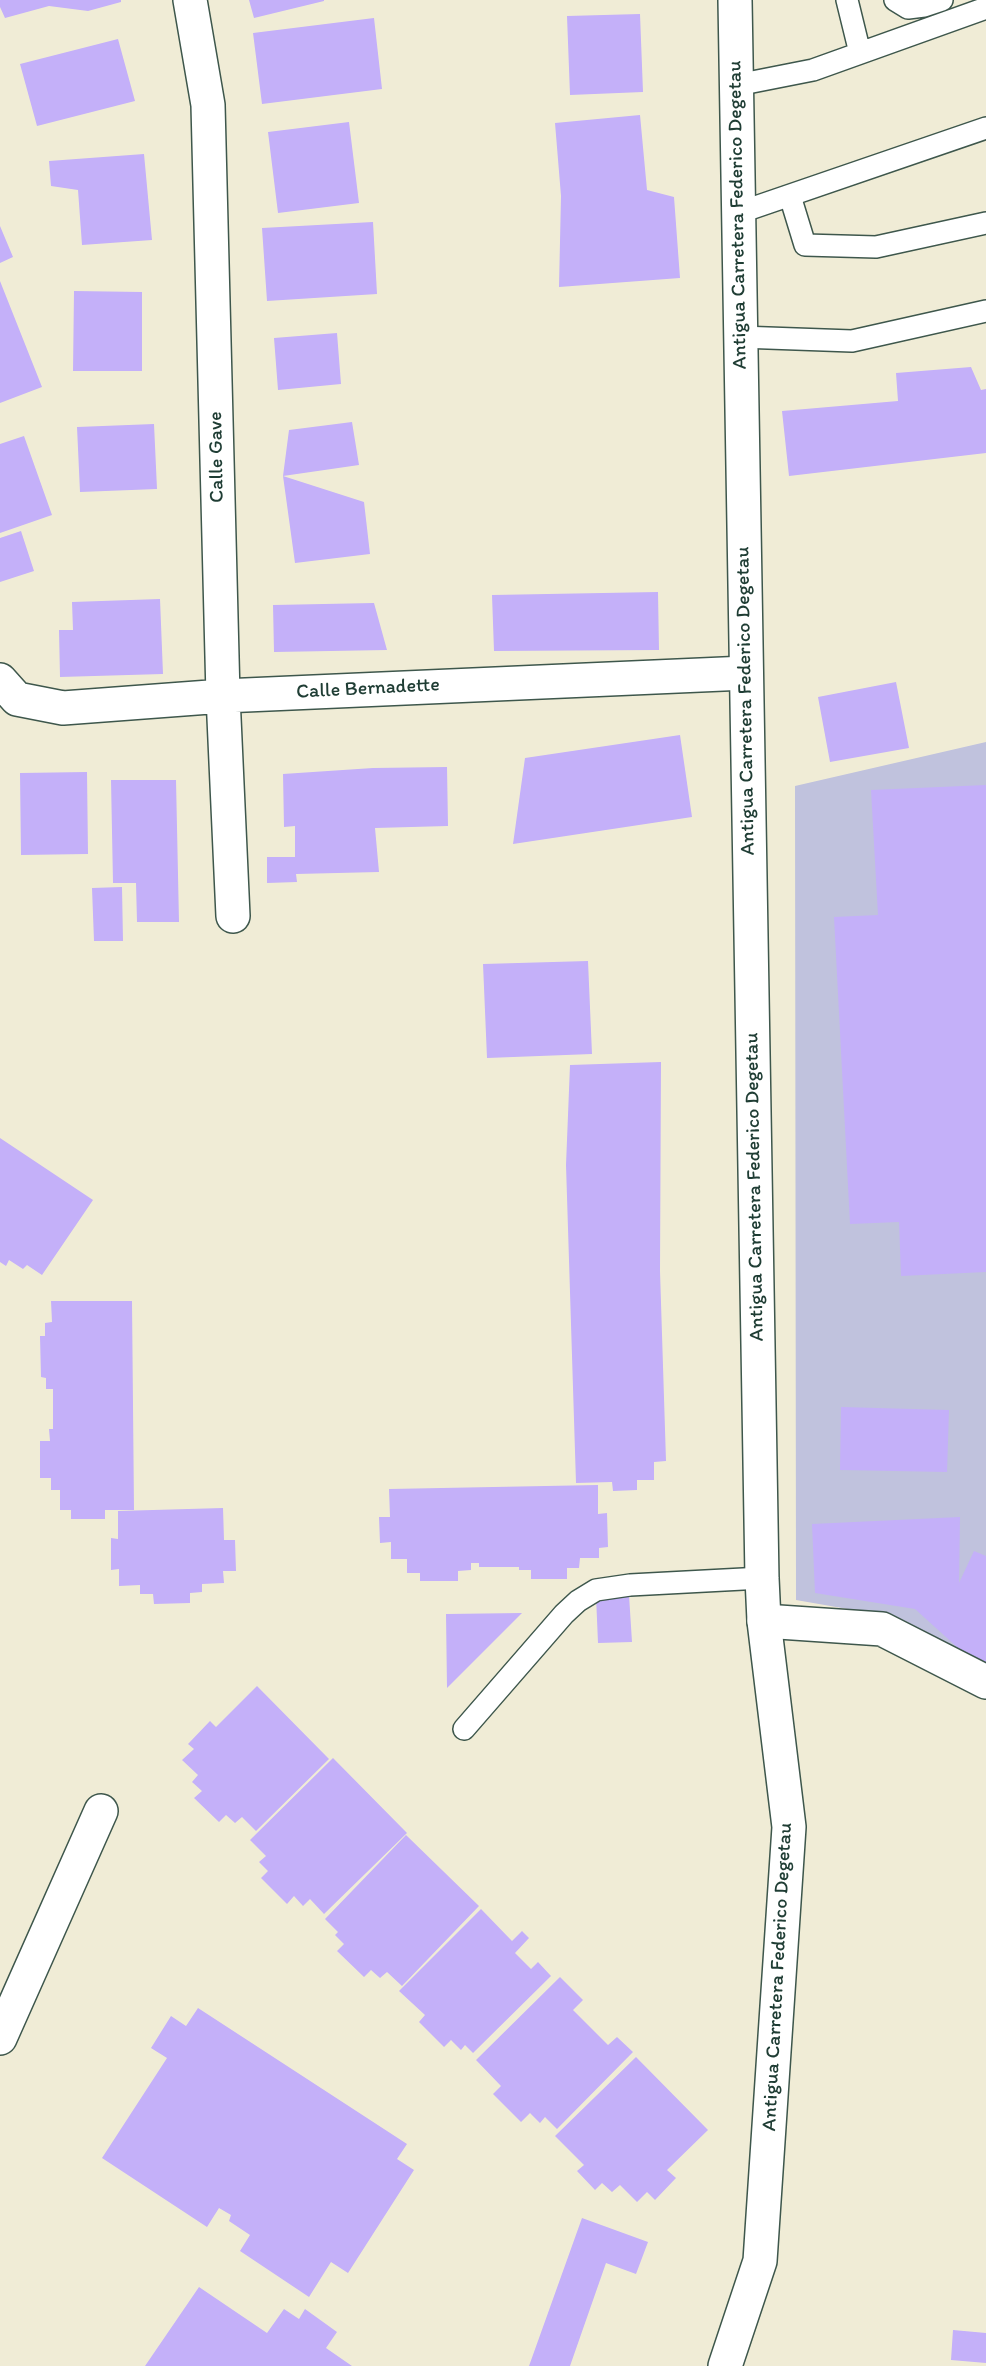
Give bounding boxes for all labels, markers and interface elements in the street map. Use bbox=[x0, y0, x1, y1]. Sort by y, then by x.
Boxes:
street label: Antigua Carretera Federico Degetau bbox=[723, 60, 753, 370]
street label: Calle Gave bbox=[204, 411, 230, 503]
street label: Antigua Carretera Federico Degetau bbox=[731, 546, 761, 856]
street label: Calle Bernadette bbox=[296, 673, 440, 705]
street label: Antigua Carretera Federico Degetau bbox=[740, 1032, 770, 1342]
street label: Antigua Carretera Federico Degetau bbox=[758, 1822, 798, 2132]

